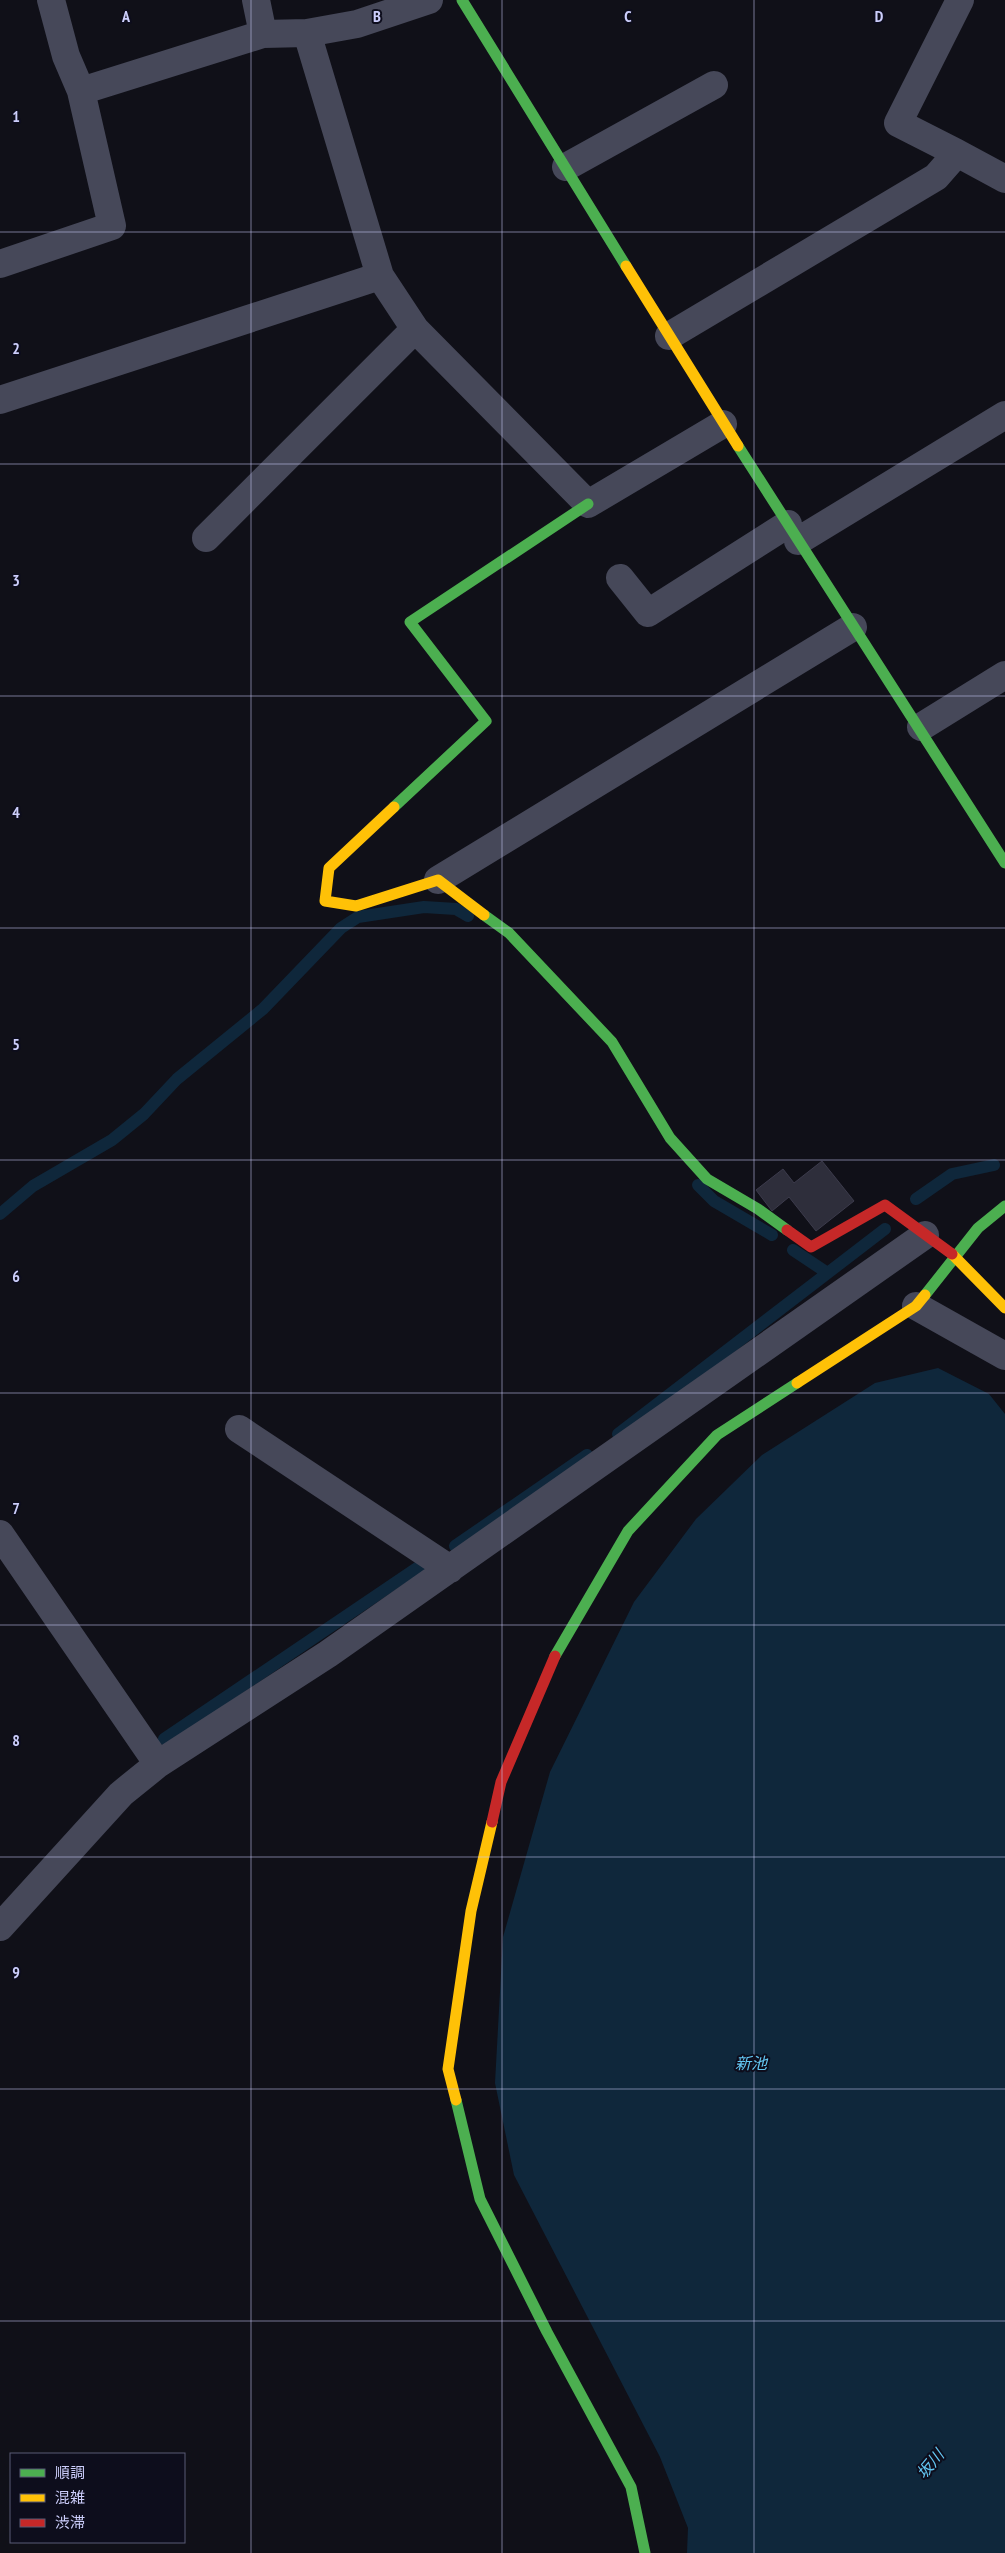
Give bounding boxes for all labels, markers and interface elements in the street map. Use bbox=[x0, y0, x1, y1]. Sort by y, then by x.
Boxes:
text: A bbox=[121, 6, 131, 26]
text: B bbox=[373, 6, 381, 26]
text: C bbox=[624, 6, 632, 26]
text: D bbox=[875, 6, 884, 26]
text: 1 bbox=[12, 106, 20, 126]
text: 2 bbox=[12, 338, 20, 358]
text: 3 bbox=[12, 570, 20, 590]
text: 4 bbox=[12, 802, 20, 822]
text: 5 bbox=[12, 1034, 20, 1054]
text: 6 bbox=[12, 1266, 20, 1286]
text: 7 bbox=[12, 1498, 20, 1518]
text: 8 bbox=[12, 1730, 20, 1750]
text: 9 bbox=[12, 1962, 20, 1982]
water label: 新池 bbox=[735, 2053, 769, 2073]
water label: 坂川 bbox=[912, 2444, 949, 2483]
legend bbox=[10, 2453, 185, 2543]
text: 順調 bbox=[55, 2463, 85, 2482]
text: 混雑 bbox=[55, 2488, 85, 2507]
text: 渋滞 bbox=[55, 2513, 85, 2532]

